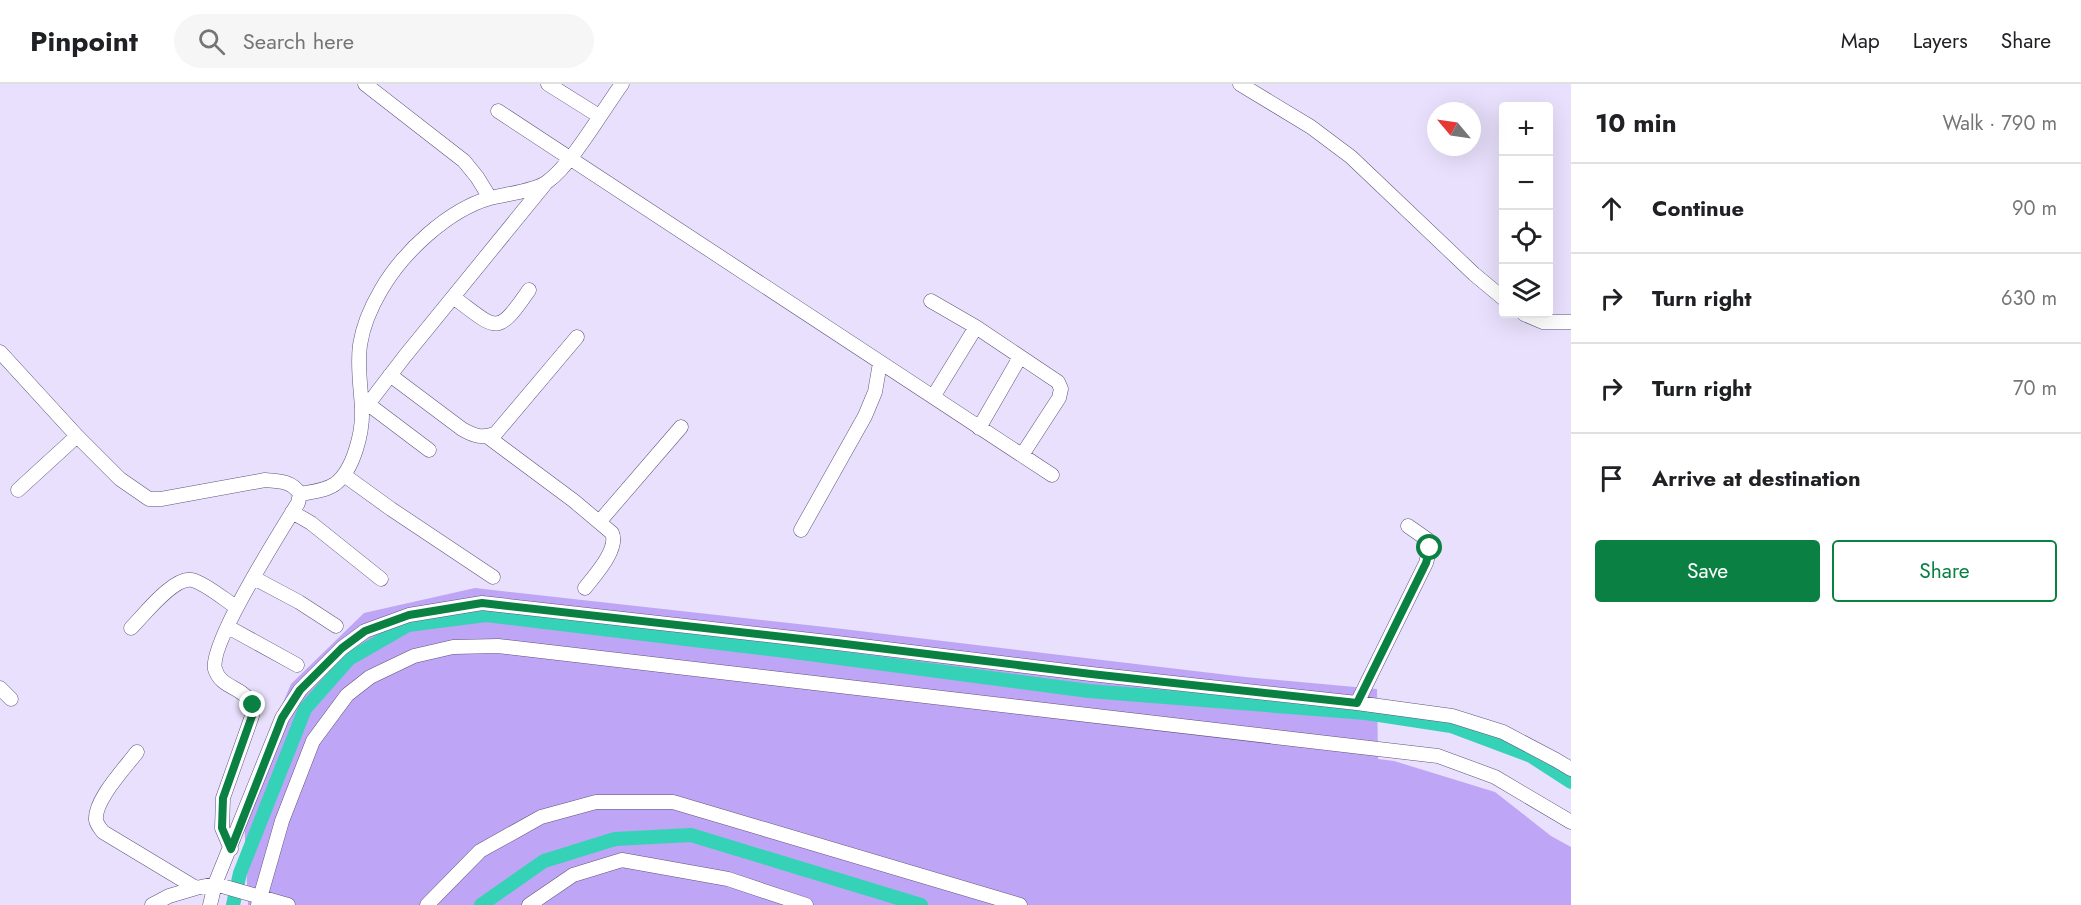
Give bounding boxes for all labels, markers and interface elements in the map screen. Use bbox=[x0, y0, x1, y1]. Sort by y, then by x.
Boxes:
search box bbox=[174, 14, 594, 68]
text: Pinpoint bbox=[30, 21, 138, 62]
icon: search bbox=[195, 25, 228, 58]
text: Search here bbox=[243, 25, 354, 57]
text: Map bbox=[1841, 26, 1880, 56]
text: Layers bbox=[1913, 26, 1968, 56]
text: Share bbox=[2001, 26, 2051, 56]
north arrow bbox=[1427, 102, 1481, 156]
map controls bbox=[1499, 102, 1553, 318]
button: + bbox=[1499, 102, 1553, 156]
text: 10 min bbox=[1595, 104, 1677, 142]
text: Walk · 790 m bbox=[1943, 109, 2057, 138]
button: − bbox=[1499, 156, 1553, 210]
icon: ahead bbox=[1595, 192, 1628, 225]
text: Continue bbox=[1652, 192, 1744, 224]
text: 90 m bbox=[2012, 194, 2057, 223]
button: locate bbox=[1499, 210, 1553, 264]
button: layers bbox=[1499, 264, 1553, 318]
icon: right bbox=[1595, 282, 1628, 315]
text: Turn right bbox=[1652, 282, 1752, 314]
text: 630 m bbox=[2001, 284, 2057, 313]
icon: right bbox=[1595, 372, 1628, 405]
text: Turn right bbox=[1652, 372, 1752, 404]
text: 70 m bbox=[2013, 374, 2057, 403]
icon: arrive bbox=[1595, 462, 1628, 495]
text: Arrive at destination bbox=[1652, 462, 1861, 494]
route start bbox=[1416, 534, 1442, 560]
button: Save bbox=[1595, 540, 1820, 602]
button: Share bbox=[1832, 540, 2057, 602]
route end bbox=[239, 691, 265, 717]

